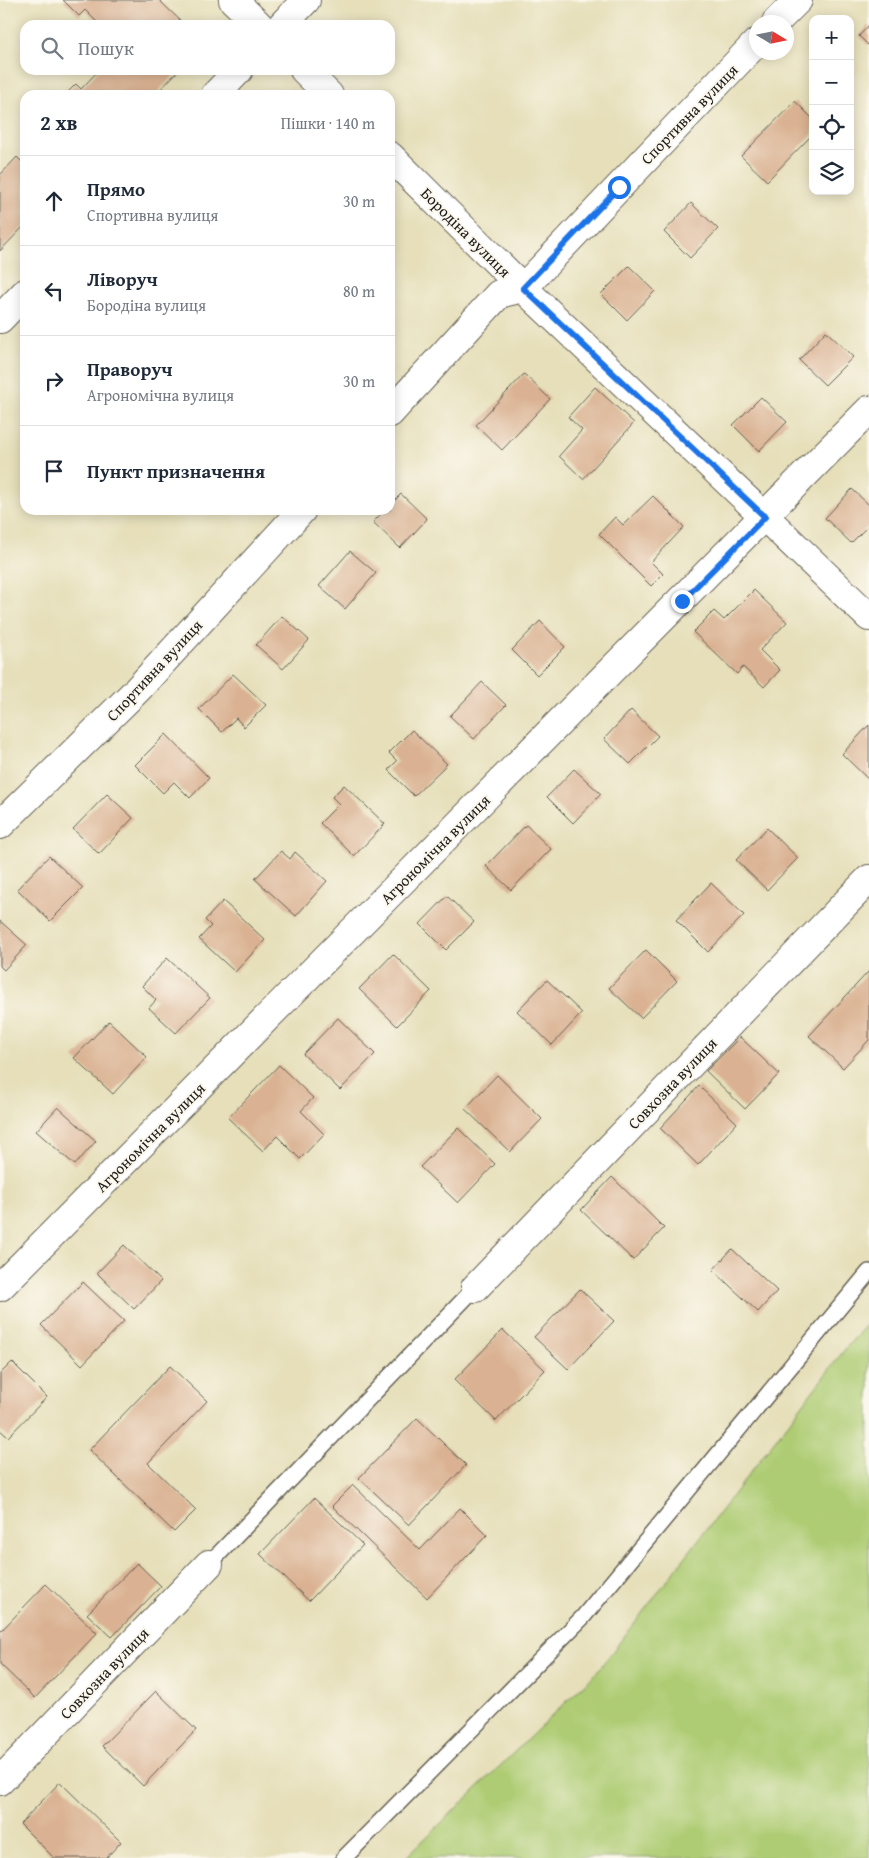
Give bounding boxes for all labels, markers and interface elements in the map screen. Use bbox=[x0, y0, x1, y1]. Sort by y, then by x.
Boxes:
north arrow bbox=[749, 15, 794, 60]
map controls bbox=[809, 15, 854, 195]
button: + bbox=[809, 15, 854, 60]
search box bbox=[20, 20, 395, 75]
icon: search bbox=[38, 34, 66, 62]
text: Пошук bbox=[78, 34, 134, 62]
street label: Спортивна вулиця bbox=[635, 58, 743, 170]
button: − bbox=[809, 60, 854, 105]
button: locate bbox=[809, 105, 854, 150]
text: 2 хв bbox=[40, 107, 78, 138]
text: Пішки · 140 m bbox=[281, 111, 375, 135]
button: layers bbox=[809, 150, 854, 195]
text: Прямо bbox=[87, 175, 145, 203]
route start bbox=[608, 176, 631, 199]
street label: Бородіна вулиця bbox=[415, 181, 517, 283]
icon: ahead bbox=[40, 187, 68, 215]
text: 30 m bbox=[343, 189, 375, 213]
text: Спортивна вулиця bbox=[87, 203, 218, 227]
text: Ліворуч bbox=[87, 265, 158, 293]
icon: left bbox=[40, 277, 68, 305]
text: 80 m bbox=[343, 279, 375, 303]
text: Бородіна вулиця bbox=[87, 293, 206, 317]
text: Праворуч bbox=[87, 355, 172, 383]
icon: right bbox=[40, 367, 68, 395]
text: 30 m bbox=[343, 369, 375, 393]
text: Агрономічна вулиця bbox=[87, 383, 234, 407]
icon: arrive bbox=[40, 457, 68, 485]
text: Пункт призначення bbox=[87, 457, 265, 485]
route end bbox=[671, 590, 694, 613]
street label: Спортивна вулиця bbox=[100, 614, 208, 726]
street label: Агрономічна вулиця bbox=[375, 789, 495, 909]
street label: Совхозна вулиця bbox=[622, 1032, 722, 1134]
street label: Агрономічна вулиця bbox=[90, 1077, 210, 1197]
street label: Совхозна вулиця bbox=[54, 1622, 154, 1724]

